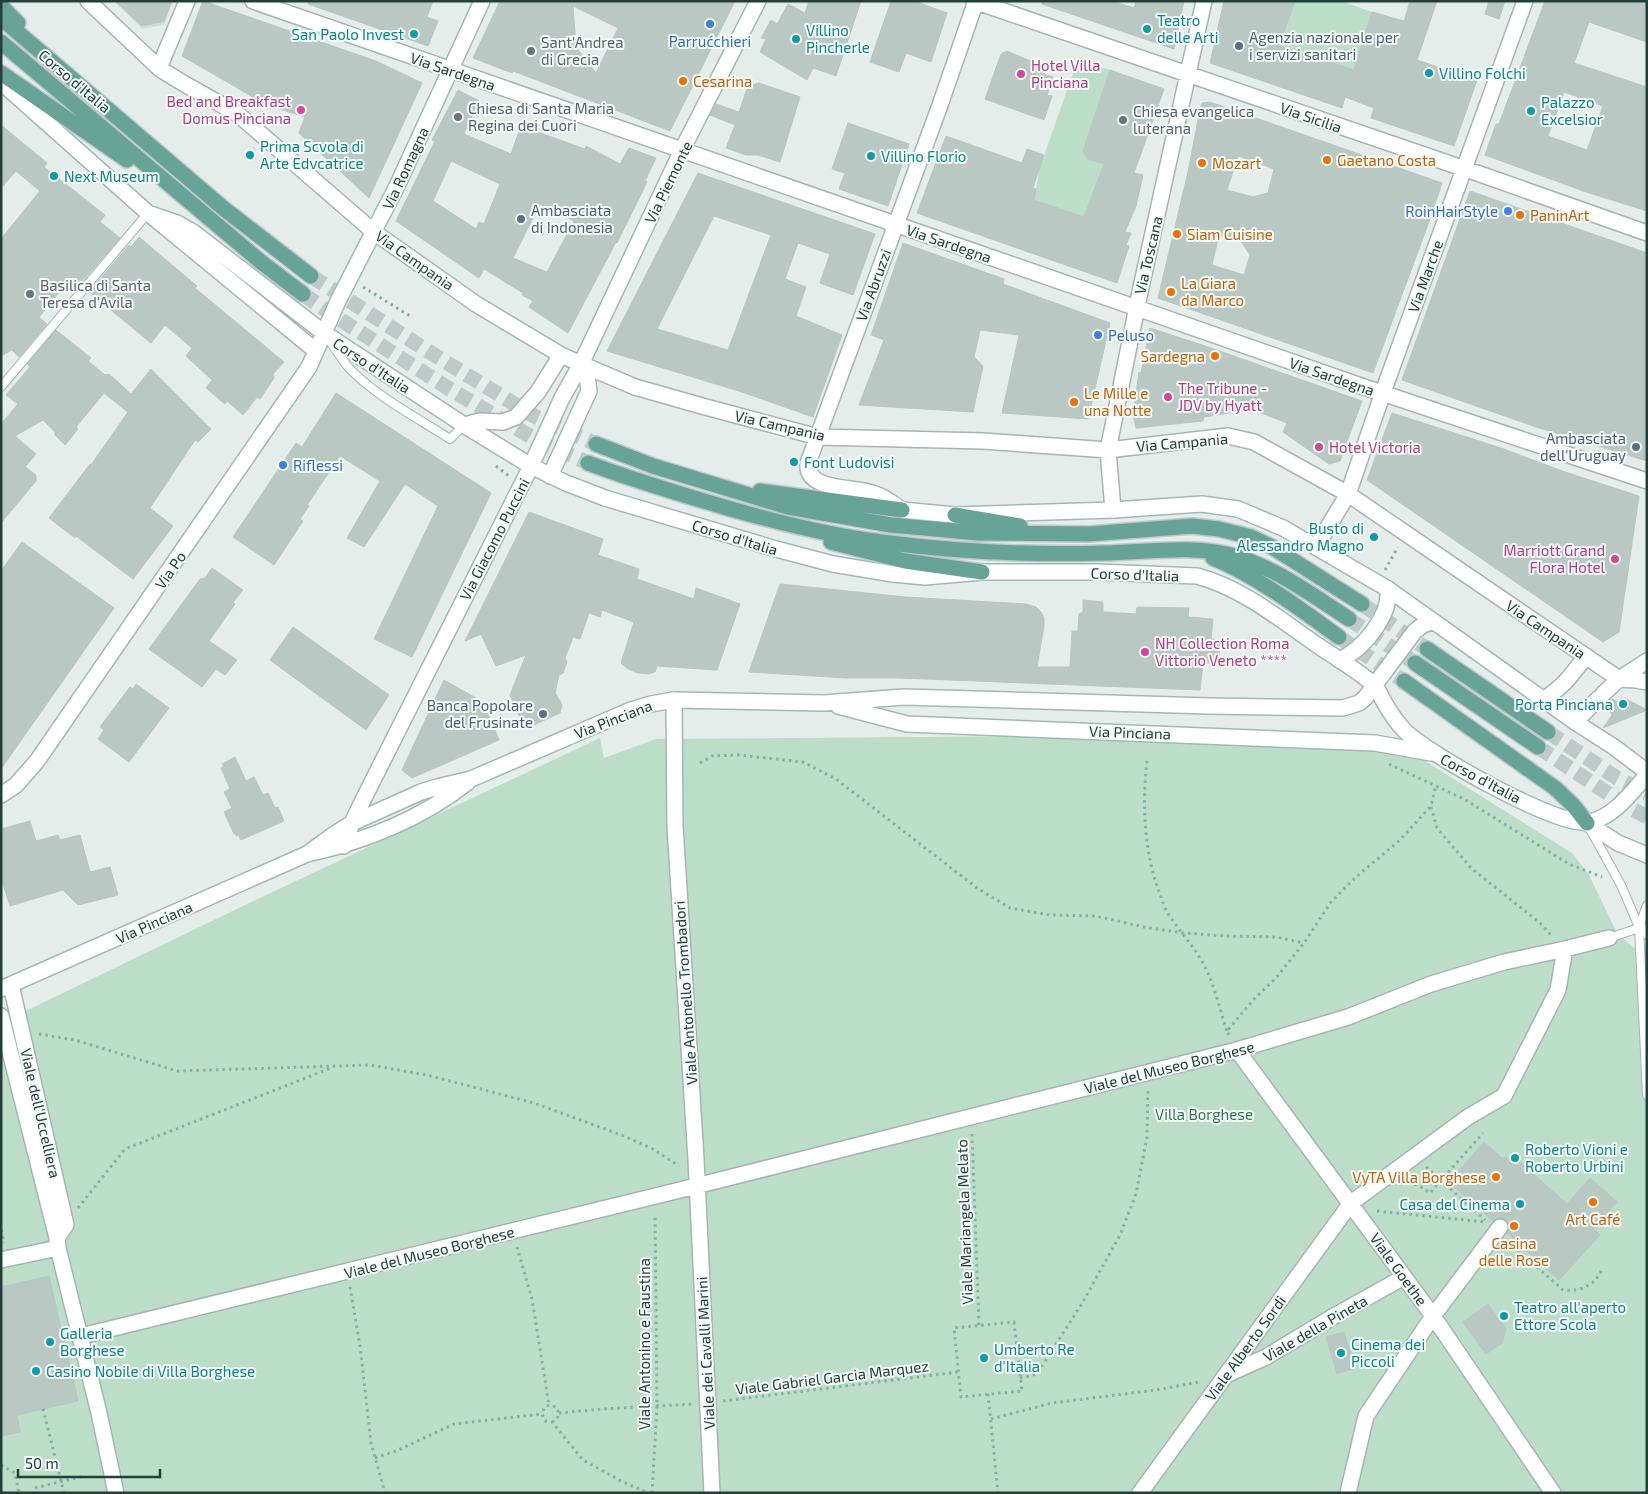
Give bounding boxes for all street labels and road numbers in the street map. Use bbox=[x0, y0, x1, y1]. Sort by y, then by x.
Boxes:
street label: Corso d'Italia bbox=[35, 46, 115, 116]
street label: Via Sardegna bbox=[408, 48, 498, 94]
street label: Via Sicilia bbox=[1278, 98, 1344, 136]
street label: Via Romagna bbox=[378, 124, 432, 212]
street label: Via Piemonte bbox=[640, 138, 696, 226]
street label: Via Toscana bbox=[1130, 214, 1166, 296]
street label: Via Sardegna bbox=[904, 220, 994, 266]
street label: Via Campania bbox=[372, 226, 458, 294]
street label: Via Marche bbox=[1404, 237, 1446, 315]
street label: Via Abruzzi bbox=[852, 246, 894, 324]
street label: Corso d'Italia bbox=[330, 333, 414, 397]
street label: Via Sardegna bbox=[1287, 353, 1377, 399]
street label: Via Campania bbox=[733, 406, 827, 444]
street label: Via Campania bbox=[1135, 429, 1229, 455]
street label: Via Giacomo Puccini bbox=[455, 475, 533, 603]
street label: Corso d'Italia bbox=[690, 515, 780, 559]
street label: Via Po bbox=[151, 548, 189, 592]
street label: Corso d'Italia bbox=[1090, 563, 1180, 585]
street label: Via Campania bbox=[1503, 596, 1589, 662]
street label: Via Pinciana bbox=[572, 696, 654, 742]
street label: Via Pinciana bbox=[1089, 722, 1171, 742]
street label: Corso d'Italia bbox=[1438, 749, 1524, 807]
street label: Via Pinciana bbox=[113, 897, 195, 947]
street label: Viale Antonello Trombadori bbox=[670, 900, 700, 1086]
street label: Viale del Museo Borghese bbox=[1082, 1037, 1256, 1097]
street label: Viale dell'Uccelliera bbox=[17, 1046, 65, 1180]
street label: Viale Mariangela Melato bbox=[952, 1139, 976, 1305]
street label: Viale del Museo Borghese bbox=[342, 1222, 516, 1282]
street label: Viale Goethe bbox=[1367, 1229, 1431, 1309]
street label: Viale Antonino e Faustina bbox=[635, 1258, 653, 1430]
street label: Viale dei Cavalli Marini bbox=[692, 1276, 718, 1430]
street label: Viale della Pineta bbox=[1260, 1291, 1370, 1365]
street label: Viale Alberto Sordi bbox=[1201, 1292, 1289, 1404]
street label: Viale Gabriel Garcia Marquez bbox=[734, 1356, 930, 1398]

